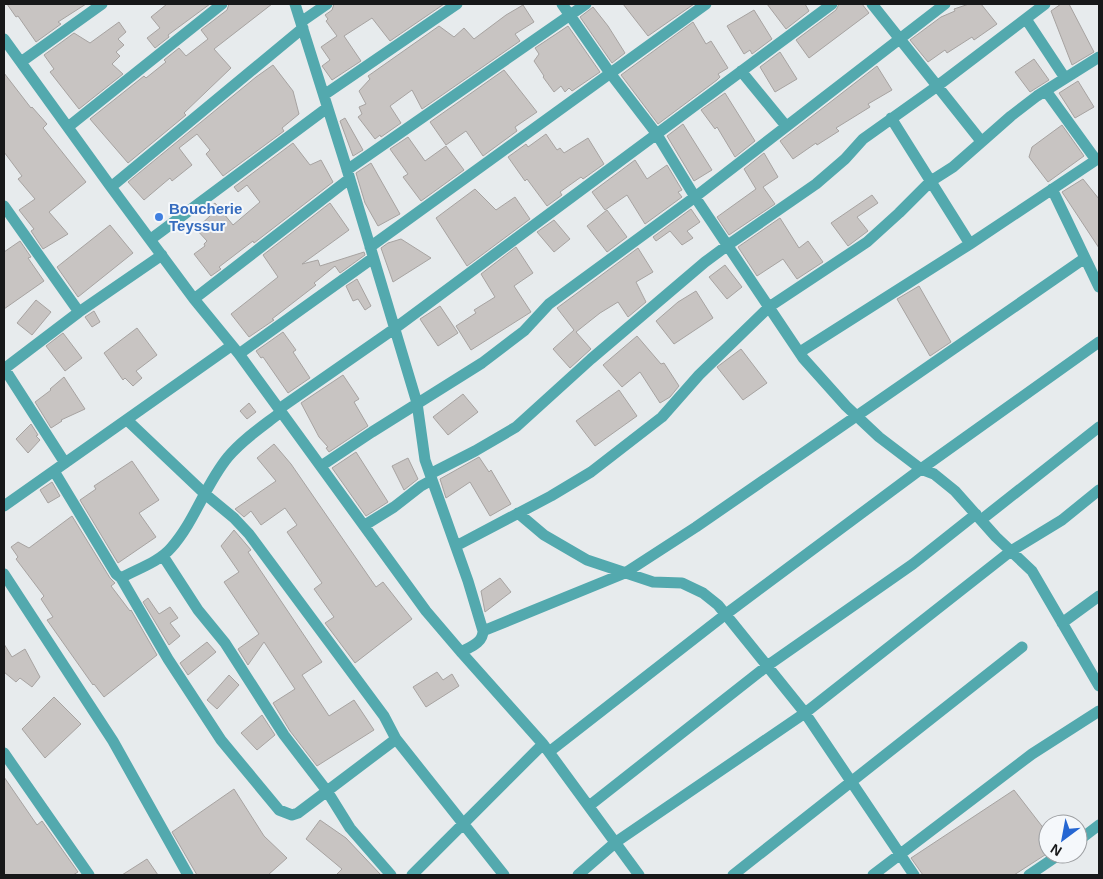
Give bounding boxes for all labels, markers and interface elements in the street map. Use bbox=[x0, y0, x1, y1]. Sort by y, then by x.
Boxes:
place label: Boucherie Teyssur bbox=[169, 200, 242, 234]
marker: Boucherie Teyssur bbox=[153, 211, 165, 223]
north arrow bbox=[1038, 814, 1088, 864]
text: N bbox=[1048, 841, 1065, 859]

